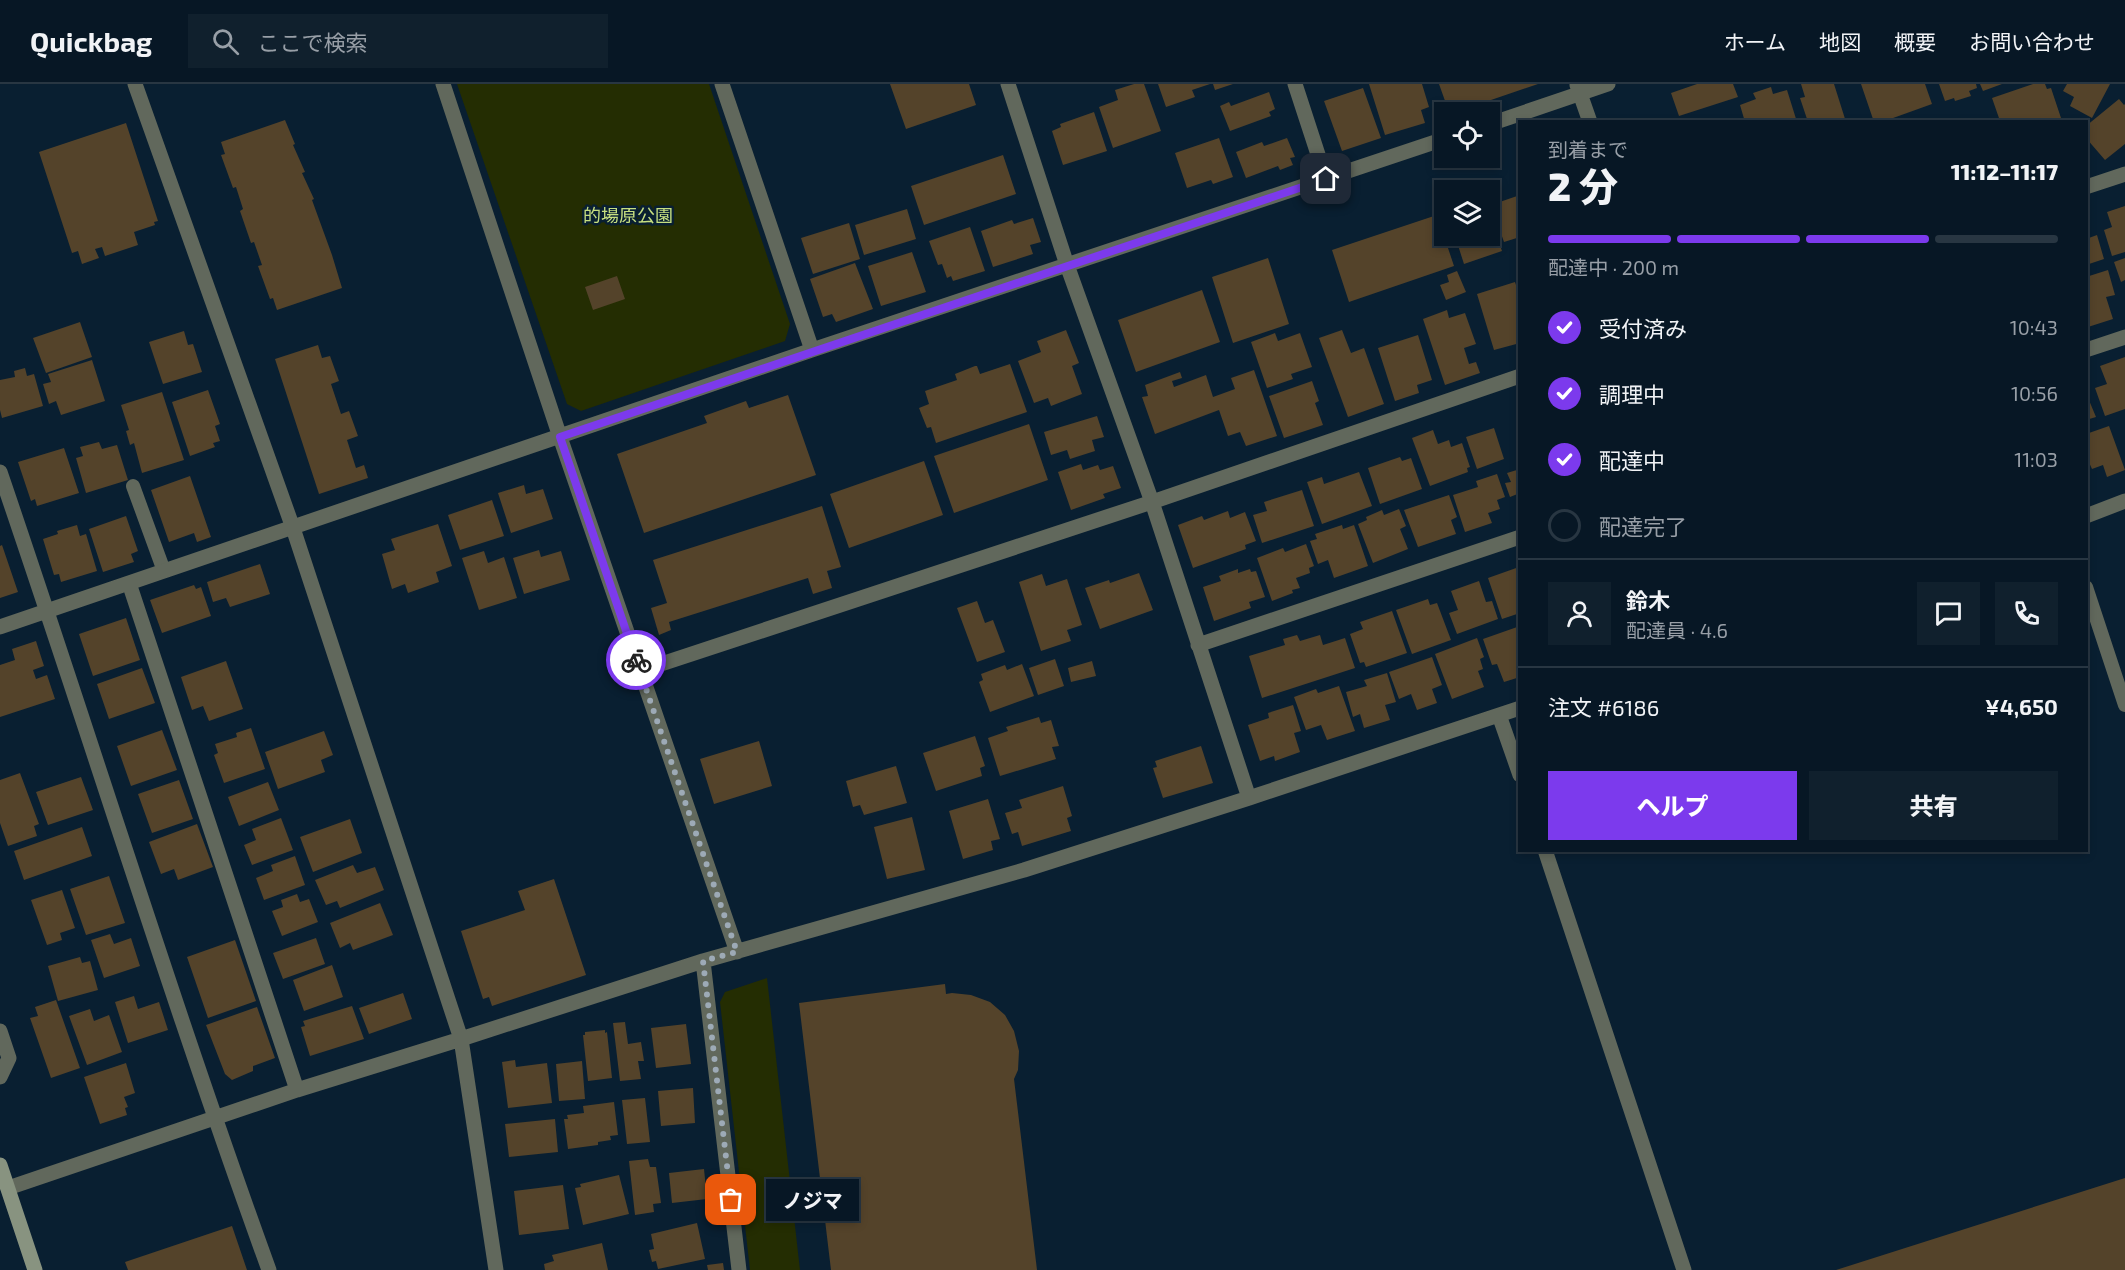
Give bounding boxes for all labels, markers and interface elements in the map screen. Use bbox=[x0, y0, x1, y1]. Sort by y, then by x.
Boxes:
search box bbox=[188, 14, 608, 68]
text: Quickbag bbox=[30, 24, 152, 58]
icon: search bbox=[209, 25, 242, 58]
text: ここで検索 bbox=[257, 29, 367, 55]
text: ホーム bbox=[1724, 29, 1786, 54]
text: 地図 bbox=[1819, 29, 1861, 54]
text: 概要 bbox=[1894, 29, 1936, 54]
text: お問い合わせ bbox=[1969, 29, 2095, 54]
map controls bbox=[1434, 102, 1500, 246]
button: locate bbox=[1434, 102, 1500, 168]
text: 到着まで bbox=[1548, 137, 1628, 161]
pin bbox=[1300, 153, 1351, 204]
text: 11:12–11:17 bbox=[1951, 158, 2058, 184]
icon: home bbox=[1309, 162, 1342, 195]
text: 2 分 bbox=[1548, 162, 1618, 209]
button: layers bbox=[1434, 180, 1500, 246]
park label: 的場原公園 bbox=[583, 204, 673, 226]
text: 配達中 · 200 m bbox=[1548, 255, 1679, 279]
icon: check bbox=[1548, 311, 1581, 344]
text: 受付済み bbox=[1599, 315, 1687, 341]
text: 10:43 bbox=[2010, 315, 2058, 339]
icon: check bbox=[1548, 377, 1581, 410]
text: 調理中 bbox=[1599, 381, 1665, 407]
text: 10:56 bbox=[2011, 381, 2058, 405]
icon: check bbox=[1548, 443, 1581, 476]
text: 配達中 bbox=[1599, 447, 1665, 473]
text: 11:03 bbox=[2014, 447, 2058, 471]
text: 配達完了 bbox=[1599, 513, 1687, 539]
button: person bbox=[1548, 582, 1611, 645]
button: chat bbox=[1917, 582, 1980, 645]
button: phone bbox=[1995, 582, 2058, 645]
text: 鈴木 bbox=[1626, 587, 1670, 613]
text: 配達員 · 4.6 bbox=[1626, 618, 1728, 642]
courier bbox=[606, 630, 666, 690]
icon: bike bbox=[620, 644, 653, 677]
text: ¥4,650 bbox=[1985, 693, 2058, 719]
text: 注文 #6186 bbox=[1548, 694, 1659, 720]
button: ヘルプ bbox=[1548, 771, 1797, 840]
button: 共有 bbox=[1809, 771, 2058, 840]
pin bbox=[705, 1174, 756, 1225]
callout: ノジマ bbox=[767, 1179, 860, 1221]
icon: bag bbox=[714, 1183, 747, 1216]
text: ノジマ bbox=[783, 1188, 843, 1212]

